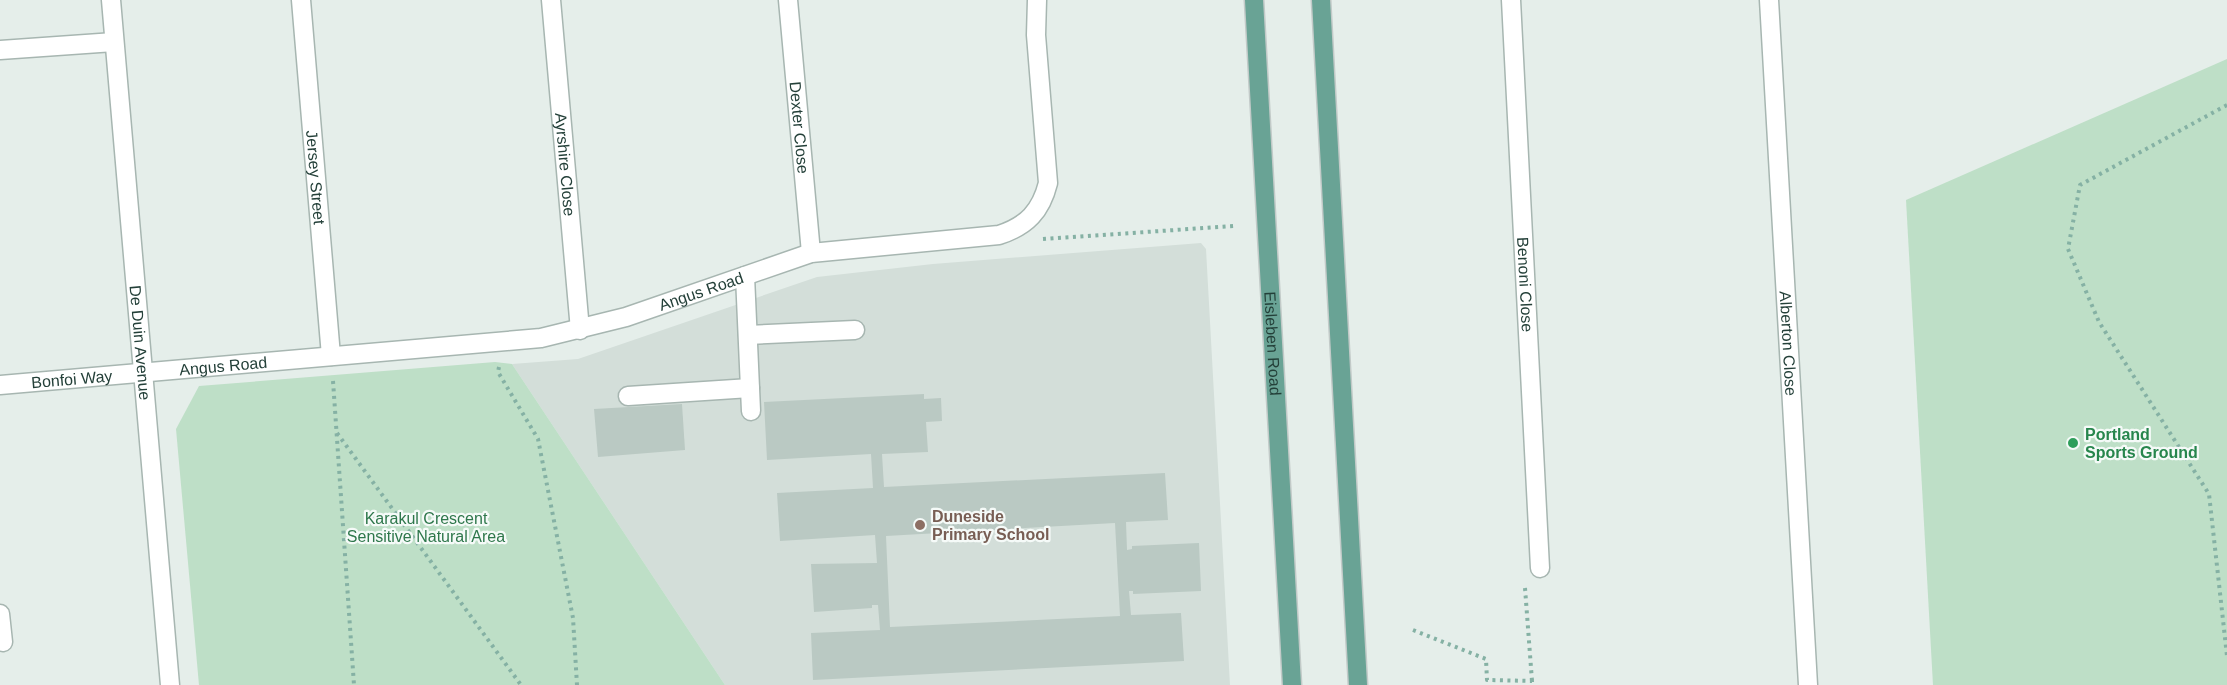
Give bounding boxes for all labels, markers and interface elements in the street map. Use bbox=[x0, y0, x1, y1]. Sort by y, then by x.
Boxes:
street label: Dexter Close bbox=[786, 81, 812, 174]
street label: Ayrshire Close bbox=[552, 112, 578, 217]
street label: Jersey Street bbox=[303, 130, 328, 226]
street label: Benoni Close bbox=[1514, 237, 1536, 333]
street label: Angus Road bbox=[657, 269, 746, 314]
street label: De Duin Avenue bbox=[127, 285, 153, 401]
street label: Eisleben Road bbox=[1261, 291, 1284, 396]
street label: Alberton Close bbox=[1777, 291, 1800, 396]
street label: Angus Road bbox=[179, 354, 268, 378]
street label: Bonfoi Way bbox=[31, 367, 113, 391]
place label: Portland Sports Ground bbox=[2085, 426, 2198, 461]
marker: Portland Sports Ground bbox=[2066, 436, 2080, 450]
place label: Duneside Primary School bbox=[932, 508, 1049, 543]
park label: Karakul Crescent Sensitive Natural Area bbox=[347, 510, 505, 545]
marker: Duneside Primary School bbox=[913, 518, 927, 532]

